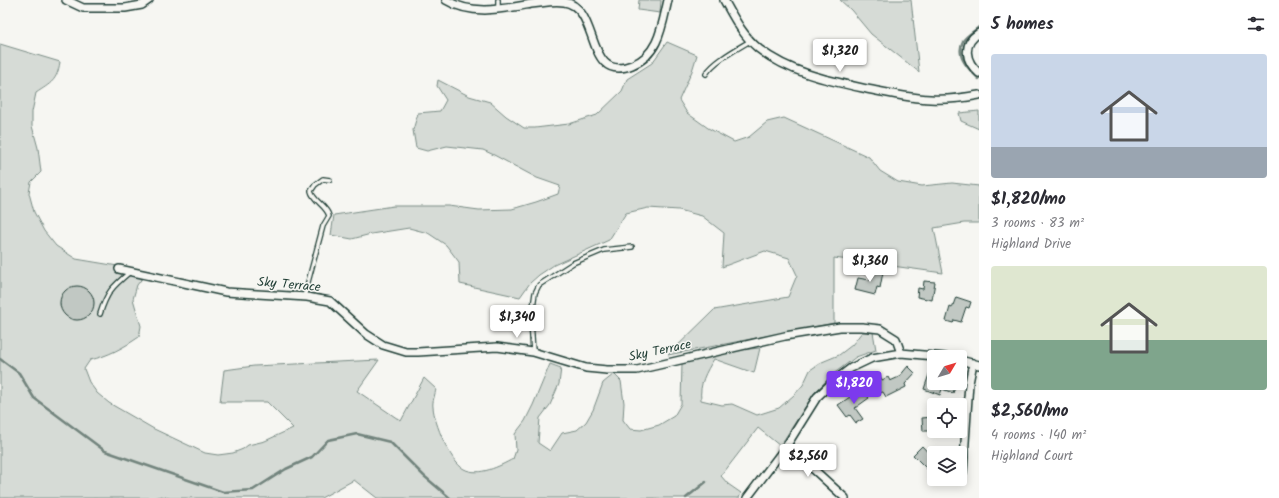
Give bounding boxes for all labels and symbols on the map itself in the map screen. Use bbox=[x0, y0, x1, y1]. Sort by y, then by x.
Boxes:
pin: $1,320 bbox=[807, 39, 873, 73]
pin: $1,360 bbox=[837, 249, 903, 283]
street label: Sky Terrace bbox=[256, 272, 322, 298]
pin: $1,340 bbox=[484, 305, 550, 339]
street label: Sky Terrace bbox=[627, 334, 693, 368]
north arrow bbox=[927, 350, 967, 390]
pin: $1,820 bbox=[821, 371, 887, 405]
pin: $2,560 bbox=[775, 444, 841, 478]

